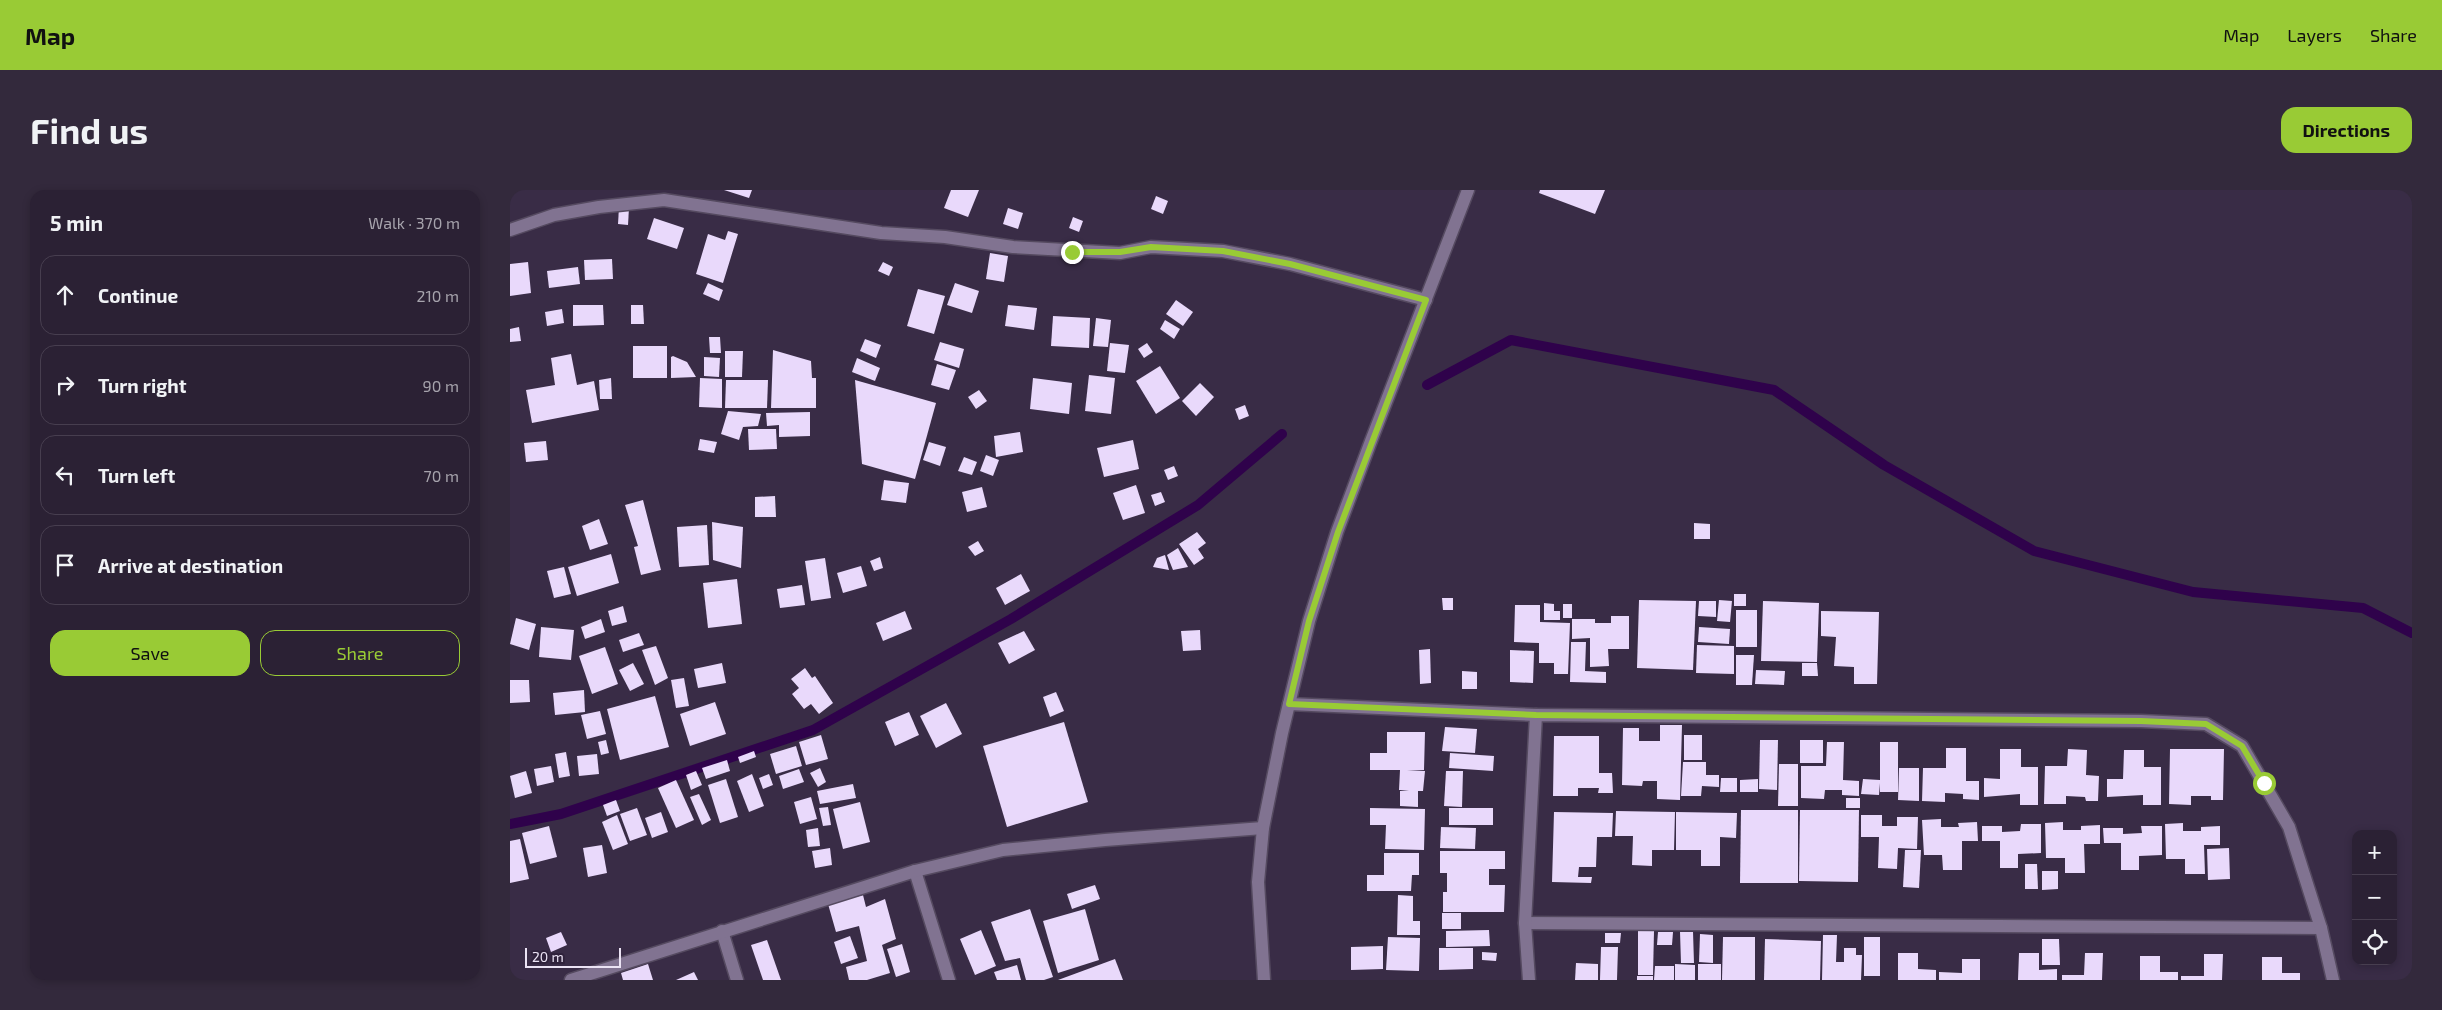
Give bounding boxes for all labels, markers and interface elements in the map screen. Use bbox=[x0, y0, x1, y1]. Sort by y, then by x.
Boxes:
text: Map bbox=[25, 21, 75, 50]
text: Map bbox=[2223, 24, 2259, 46]
text: Layers bbox=[2287, 24, 2342, 46]
text: Share bbox=[2370, 24, 2417, 46]
button: Directions bbox=[2281, 107, 2412, 153]
text: Find us bbox=[30, 109, 148, 151]
text: 5 min bbox=[50, 210, 103, 235]
text: Walk · 370 m bbox=[368, 213, 460, 232]
route end bbox=[1061, 241, 1084, 264]
icon: ahead bbox=[51, 281, 79, 309]
text: Continue bbox=[98, 284, 178, 307]
text: 210 m bbox=[416, 286, 459, 305]
icon: right bbox=[51, 371, 79, 399]
text: Turn right bbox=[98, 374, 186, 397]
text: 90 m bbox=[423, 376, 459, 395]
icon: left bbox=[51, 461, 79, 489]
text: Turn left bbox=[98, 464, 175, 487]
text: 70 m bbox=[424, 466, 459, 485]
icon: arrive bbox=[51, 551, 79, 579]
text: Arrive at destination bbox=[98, 554, 283, 577]
button: Save bbox=[50, 630, 250, 676]
button: Share bbox=[260, 630, 460, 676]
route start bbox=[2253, 772, 2276, 795]
map controls bbox=[2352, 830, 2397, 965]
button: + bbox=[2352, 830, 2397, 875]
button: − bbox=[2352, 875, 2397, 920]
button: locate bbox=[2352, 920, 2397, 965]
scale bar bbox=[525, 945, 621, 968]
text: 20 m bbox=[532, 948, 564, 965]

